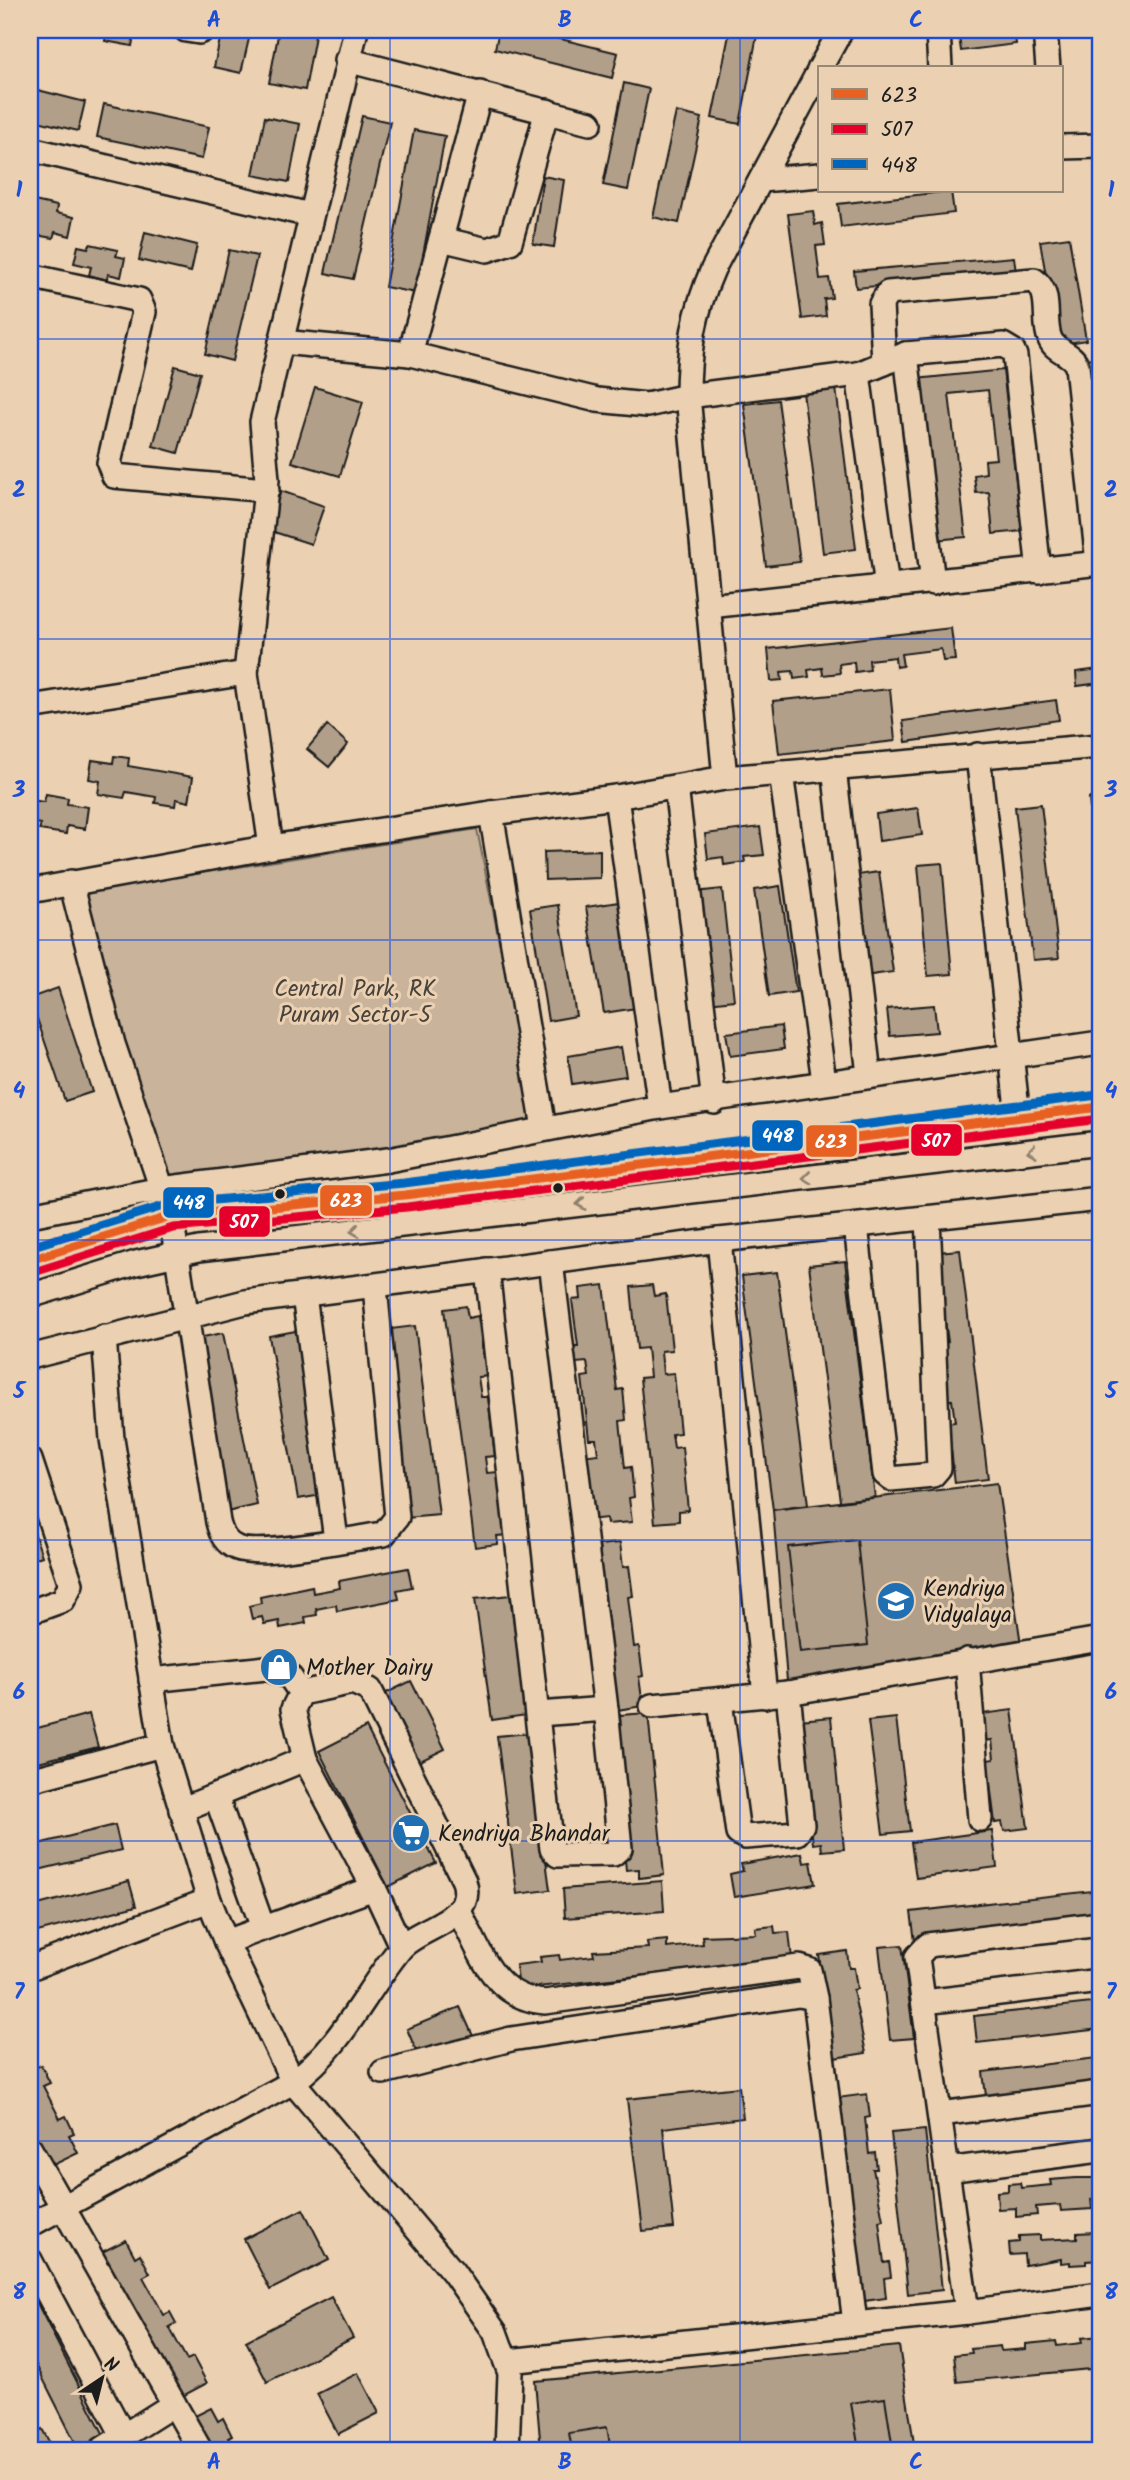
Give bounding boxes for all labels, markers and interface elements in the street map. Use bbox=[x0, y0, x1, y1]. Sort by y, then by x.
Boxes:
text: A bbox=[207, 3, 221, 39]
text: B bbox=[558, 3, 572, 39]
text: C bbox=[909, 3, 923, 39]
legend bbox=[818, 66, 1064, 192]
text: 623 bbox=[881, 80, 917, 113]
text: 507 bbox=[881, 114, 914, 147]
text: 448 bbox=[881, 150, 917, 183]
text: 1 bbox=[16, 173, 23, 209]
text: 1 bbox=[1108, 173, 1115, 209]
text: 2 bbox=[12, 473, 26, 509]
text: 2 bbox=[1104, 473, 1118, 509]
text: 3 bbox=[12, 773, 26, 809]
text: 3 bbox=[1104, 773, 1118, 809]
park label: Central Park, RK Puram Sector-5 bbox=[274, 972, 436, 1034]
text: 4 bbox=[13, 1074, 26, 1110]
text: 4 bbox=[1105, 1074, 1118, 1110]
line badge: 448 bbox=[751, 1119, 804, 1152]
text: 448 bbox=[762, 1122, 795, 1152]
line badge: 507 bbox=[910, 1123, 963, 1157]
line badge: 623 bbox=[805, 1124, 858, 1158]
text: 507 bbox=[921, 1127, 951, 1157]
text: 623 bbox=[815, 1128, 847, 1158]
one-way arrow bbox=[1027, 1143, 1038, 1158]
one-way arrow bbox=[801, 1170, 812, 1185]
unlabelled marker bbox=[551, 1181, 565, 1195]
line badge: 623 bbox=[319, 1184, 373, 1217]
line badge: 448 bbox=[162, 1186, 215, 1219]
unlabelled marker bbox=[273, 1187, 287, 1201]
text: 623 bbox=[330, 1187, 362, 1217]
text: 448 bbox=[173, 1189, 206, 1219]
one-way arrow bbox=[575, 1196, 586, 1211]
line badge: 507 bbox=[218, 1205, 271, 1238]
text: 507 bbox=[229, 1208, 259, 1238]
one-way arrow bbox=[349, 1223, 360, 1238]
text: 5 bbox=[12, 1374, 27, 1410]
text: 5 bbox=[1104, 1374, 1119, 1410]
place label: Kendriya Vidyalaya bbox=[923, 1572, 1012, 1634]
school or university icon: Kendriya Vidyalaya bbox=[875, 1580, 917, 1622]
shop icon: Mother Dairy bbox=[258, 1646, 300, 1688]
place label: Mother Dairy bbox=[306, 1651, 433, 1687]
text: 6 bbox=[13, 1675, 25, 1711]
text: 6 bbox=[1105, 1675, 1117, 1711]
supermarket icon: Kendriya Bhandar bbox=[390, 1812, 432, 1854]
place label: Kendriya Bhandar bbox=[438, 1817, 611, 1853]
text: 7 bbox=[14, 1975, 26, 2011]
text: 7 bbox=[1106, 1975, 1118, 2011]
text: 8 bbox=[12, 2275, 26, 2311]
text: 8 bbox=[1104, 2275, 1118, 2311]
north arrow bbox=[66, 2344, 136, 2414]
text: N bbox=[97, 2350, 124, 2381]
text: A bbox=[207, 2445, 221, 2480]
text: B bbox=[558, 2445, 572, 2480]
text: C bbox=[909, 2445, 923, 2480]

